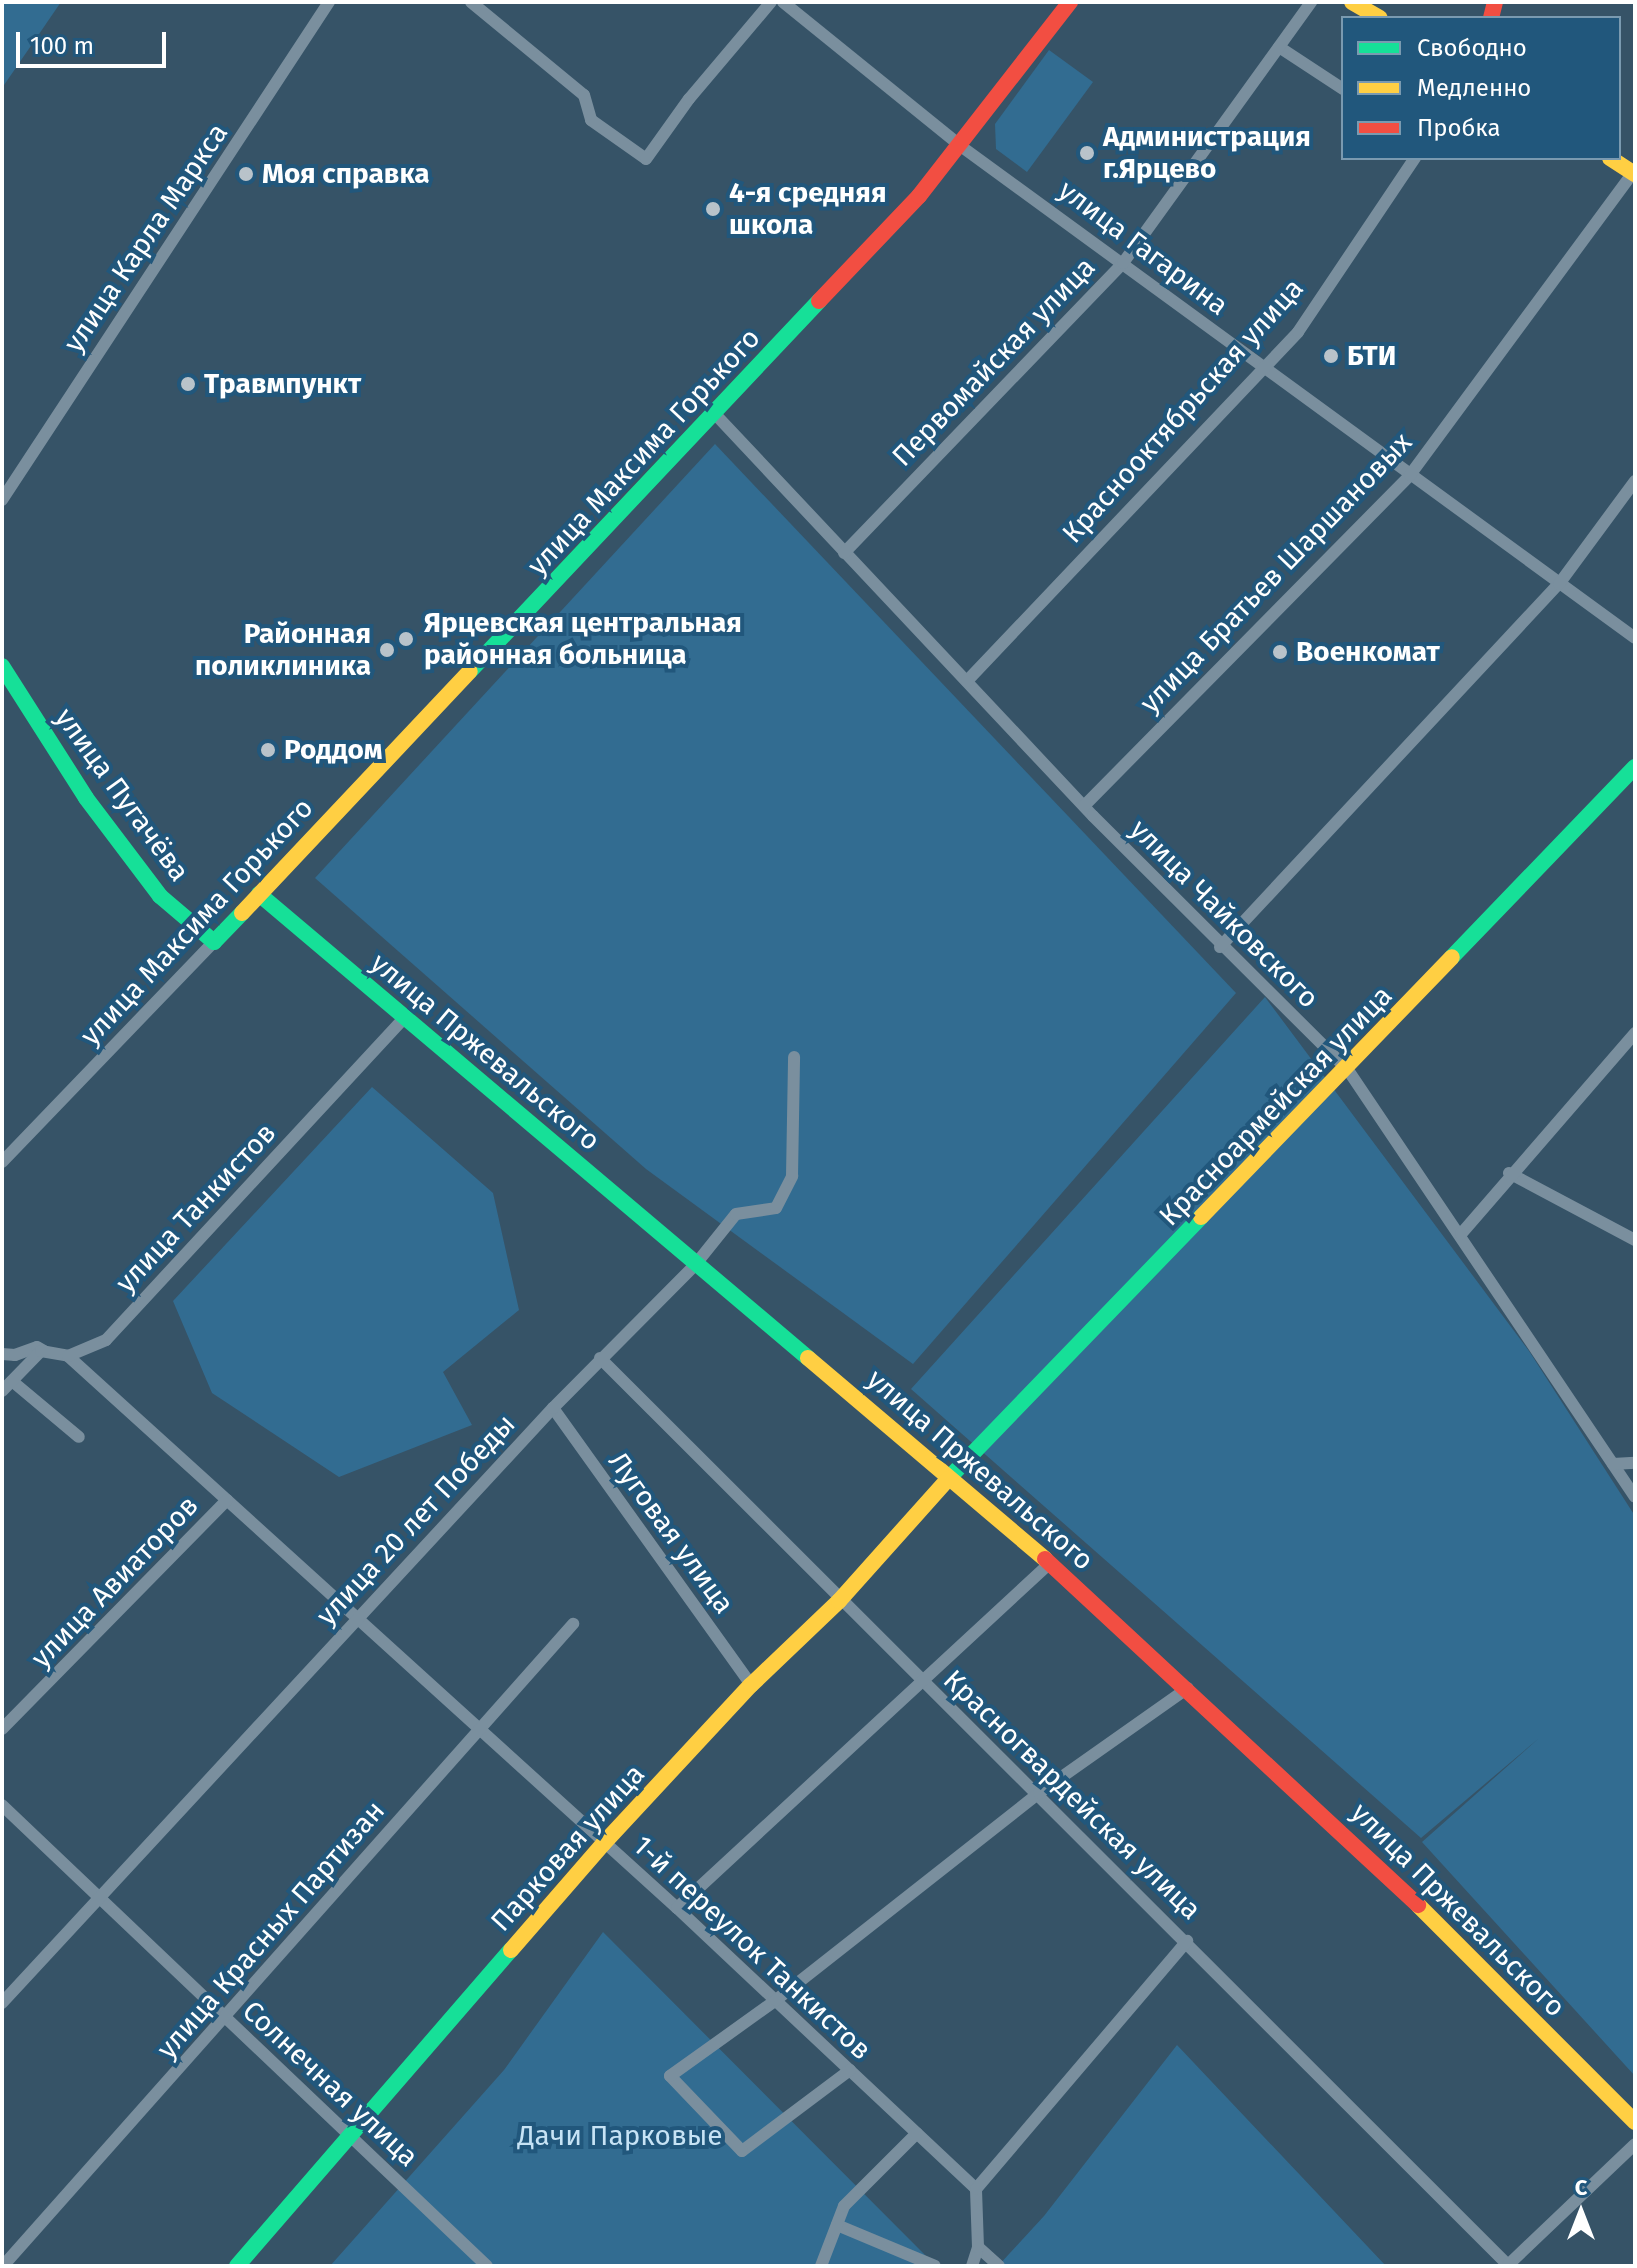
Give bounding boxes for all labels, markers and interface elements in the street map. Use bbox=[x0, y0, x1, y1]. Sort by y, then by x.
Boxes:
scale bar bbox=[20, 16, 170, 66]
legend bbox=[1341, 16, 1621, 160]
text: 100 m bbox=[30, 32, 94, 60]
text: Свободно bbox=[1417, 34, 1527, 62]
text: Медленно bbox=[1417, 74, 1531, 102]
text: Пробка bbox=[1417, 114, 1501, 142]
street label: улица Карла Маркса bbox=[57, 117, 235, 359]
place label: Администрация г.Ярцево bbox=[1103, 120, 1311, 186]
marker: Администрация г.Ярцево bbox=[1078, 144, 1096, 162]
place label: Моя справка bbox=[262, 157, 430, 191]
marker: Моя справка bbox=[237, 165, 255, 183]
street label: улица Гагарина bbox=[1052, 173, 1234, 323]
place label: 4-я средняя школа bbox=[729, 176, 886, 242]
marker: 4-я средняя школа bbox=[704, 200, 722, 218]
street label: Первомайская улица bbox=[886, 251, 1102, 473]
street label: Краснооктябрьская улица bbox=[1056, 272, 1310, 550]
street label: улица Максима Горького bbox=[521, 322, 767, 582]
place label: БТИ bbox=[1347, 339, 1396, 373]
marker: БТИ bbox=[1322, 347, 1340, 365]
place label: Травмпункт bbox=[204, 367, 361, 401]
marker: Травмпункт bbox=[179, 375, 197, 393]
street label: улица Братьев Шаршановых bbox=[1133, 426, 1419, 720]
place label: Ярцевская центральная районная больница bbox=[424, 606, 742, 672]
place label: Районная поликлиника bbox=[195, 617, 371, 683]
marker: Ярцевская центральная районная больница bbox=[395, 628, 417, 650]
place label: Военкомат bbox=[1296, 635, 1440, 669]
marker: Районная поликлиника bbox=[378, 641, 396, 659]
marker: Военкомат bbox=[1271, 643, 1289, 661]
street label: улица Пугачёва bbox=[48, 702, 196, 888]
place label: Роддом bbox=[284, 733, 383, 767]
marker: Роддом bbox=[259, 741, 277, 759]
street label: улица Максима Горького bbox=[74, 792, 320, 1052]
street label: улица Чайковского bbox=[1123, 813, 1325, 1015]
street label: улица Пржевальского bbox=[364, 946, 606, 1158]
street label: Красноармейская улица bbox=[1153, 979, 1399, 1233]
street label: улица Танкистов bbox=[109, 1116, 283, 1300]
street label: улица Пржевальского bbox=[860, 1363, 1100, 1577]
street label: улица 20 лет Победы bbox=[310, 1408, 522, 1632]
street label: Луговая улица bbox=[601, 1446, 741, 1620]
street label: улица Авиаторов bbox=[24, 1489, 206, 1675]
street label: Красногвардейская улица bbox=[936, 1663, 1208, 1927]
street label: Парковая улица bbox=[484, 1758, 652, 1938]
street label: улица Красных Партизан bbox=[150, 1794, 392, 2066]
street label: улица Пржевальского bbox=[1344, 1796, 1572, 2024]
street label: 1-й переулок Танкистов bbox=[626, 1829, 878, 2067]
street label: Солнечная улица bbox=[235, 1994, 425, 2174]
park label: Дачи Парковые bbox=[517, 2119, 723, 2153]
north arrow bbox=[1541, 2172, 1621, 2252]
text: С bbox=[1575, 2174, 1587, 2201]

